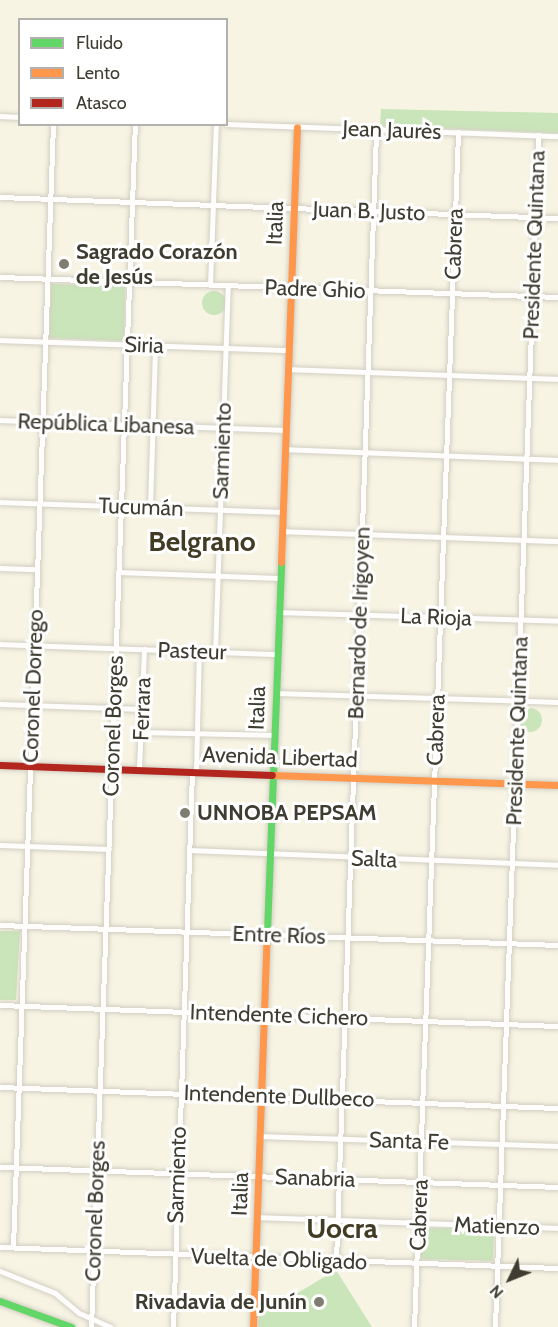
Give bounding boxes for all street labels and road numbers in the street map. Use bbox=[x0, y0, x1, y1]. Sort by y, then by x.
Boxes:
street label: Jean Jaurès bbox=[342, 115, 442, 145]
street label: Presidente Quintana bbox=[518, 150, 550, 340]
street label: Juan B. Justo bbox=[312, 196, 426, 226]
street label: Italia bbox=[261, 201, 289, 245]
street label: Cabrera bbox=[440, 208, 468, 280]
street label: Padre Ghio bbox=[264, 274, 366, 304]
street label: Siria bbox=[124, 331, 164, 359]
street label: Sarmiento bbox=[207, 402, 237, 500]
street label: República Libanesa bbox=[17, 408, 195, 440]
street label: Tucumán bbox=[98, 492, 184, 522]
street label: Bernardo de Irigoyen bbox=[342, 526, 376, 720]
street label: La Rioja bbox=[400, 603, 472, 631]
street label: Coronel Dorrego bbox=[17, 609, 49, 763]
street label: Presidente Quintana bbox=[501, 636, 533, 826]
street label: Pasteur bbox=[157, 637, 227, 665]
street label: Coronel Borges bbox=[97, 655, 129, 797]
street label: Ferrara bbox=[128, 677, 156, 741]
street label: Italia bbox=[243, 686, 271, 730]
street label: Cabrera bbox=[422, 694, 450, 766]
street label: Avenida Libertad bbox=[202, 741, 358, 773]
street label: Salta bbox=[350, 845, 398, 873]
street label: Entre Ríos bbox=[232, 920, 326, 950]
street label: Intendente Cichero bbox=[189, 999, 369, 1031]
street label: Intendente Dullbeco bbox=[183, 1079, 375, 1113]
street label: Sarmiento bbox=[162, 1126, 192, 1224]
street label: Santa Fe bbox=[368, 1126, 450, 1156]
street label: Coronel Borges bbox=[79, 1140, 111, 1282]
street label: Sanabria bbox=[274, 1163, 356, 1193]
street label: Italia bbox=[226, 1172, 254, 1216]
street label: Cabrera bbox=[405, 1179, 433, 1251]
street label: Matienzo bbox=[454, 1211, 540, 1241]
street label: Vuelta de Obligado bbox=[190, 1243, 368, 1275]

